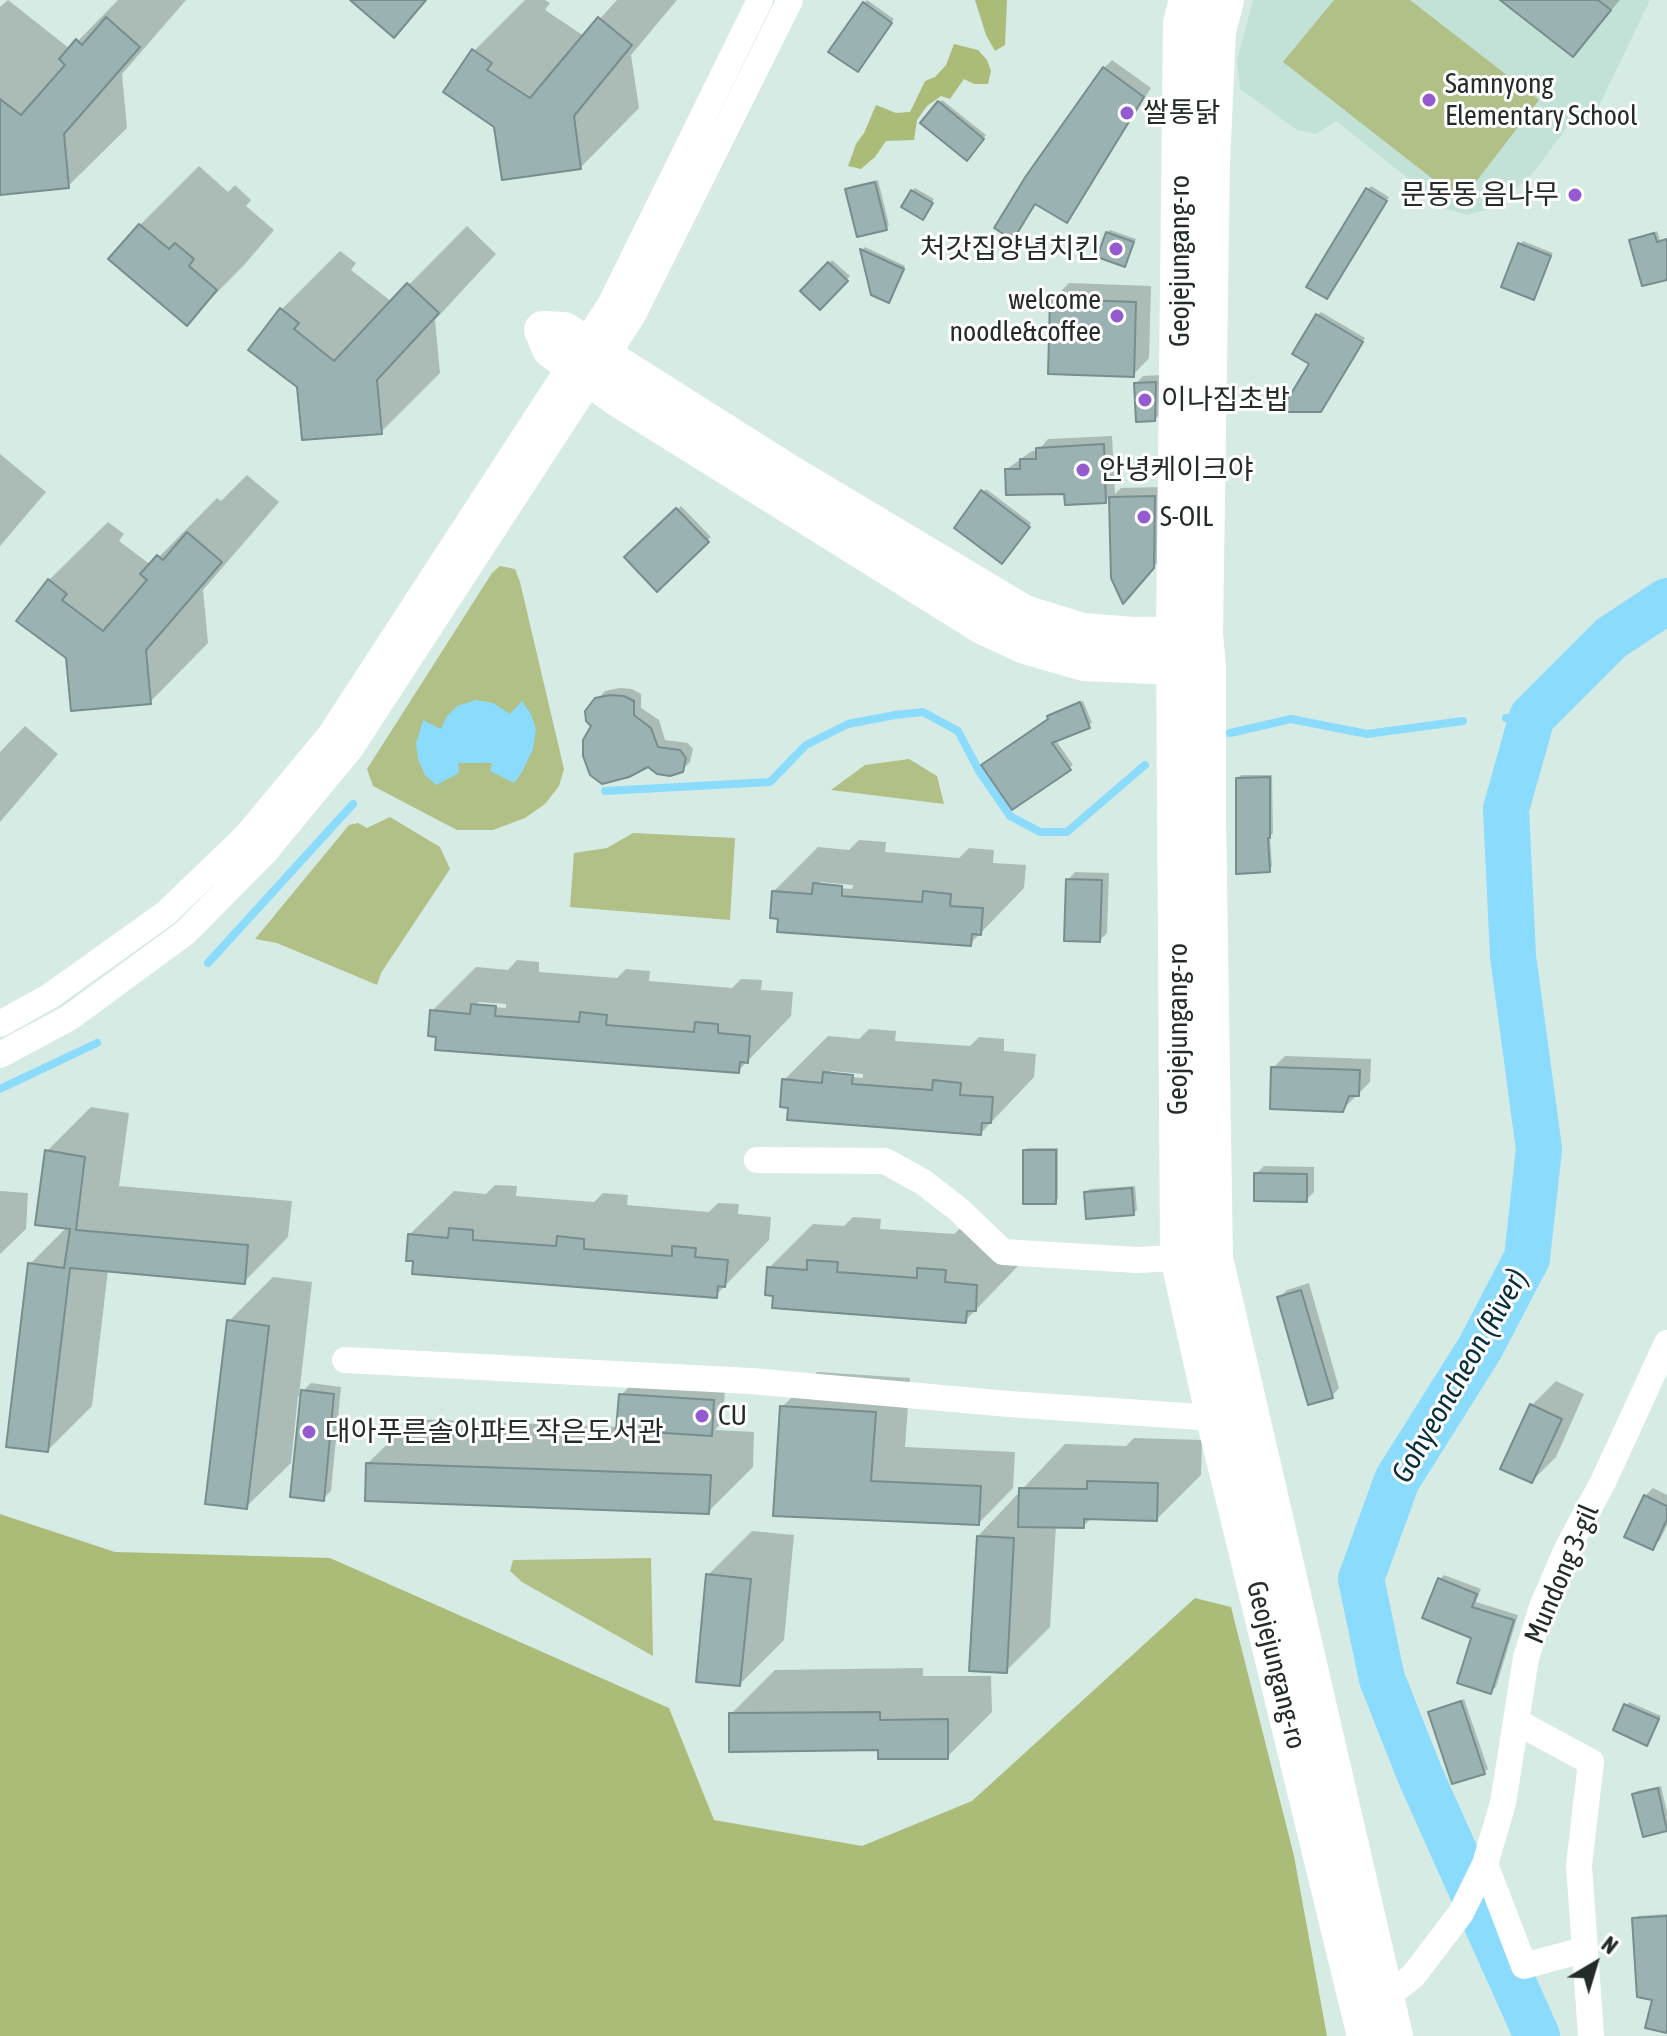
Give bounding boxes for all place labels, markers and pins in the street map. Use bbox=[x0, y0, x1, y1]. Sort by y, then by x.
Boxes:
place label: Samnyong Elementary School bbox=[1445, 67, 1637, 133]
marker: Samnyong Elementary School bbox=[1420, 91, 1438, 109]
place label: 쌀통닭 bbox=[1143, 96, 1220, 130]
marker: 쌀통닭 bbox=[1118, 104, 1136, 122]
place label: 문동동 음나무 bbox=[1401, 178, 1559, 212]
marker: 문동동 음나무 bbox=[1566, 186, 1584, 204]
place label: 처갓집양념치킨 bbox=[920, 232, 1100, 266]
marker: 처갓집양념치킨 bbox=[1107, 240, 1125, 258]
place label: welcome noodle&coffee bbox=[949, 283, 1101, 349]
marker: welcome noodle&coffee bbox=[1108, 307, 1126, 325]
place label: 이나집초밥 bbox=[1161, 383, 1290, 417]
marker: 이나집초밥 bbox=[1136, 391, 1154, 409]
place label: 안녕케이크야 bbox=[1099, 453, 1254, 487]
marker: 안녕케이크야 bbox=[1074, 461, 1092, 479]
place label: S-OIL bbox=[1160, 500, 1213, 534]
marker: S-OIL bbox=[1135, 508, 1153, 526]
place label: CU bbox=[718, 1399, 747, 1433]
marker: CU bbox=[693, 1407, 711, 1425]
place label: 대아푸른솔아파트 작은도서관 bbox=[325, 1415, 664, 1449]
marker: 대아푸른솔아파트 작은도서관 bbox=[300, 1423, 318, 1441]

